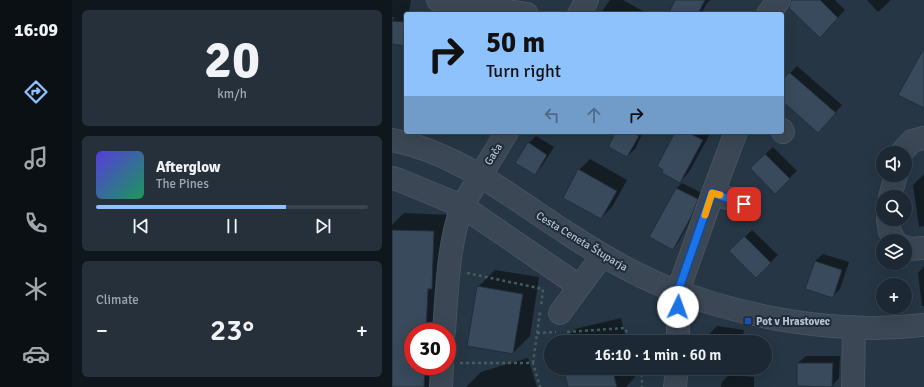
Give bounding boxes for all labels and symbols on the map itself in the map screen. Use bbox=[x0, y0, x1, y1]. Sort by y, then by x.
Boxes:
street label: Gača bbox=[482, 141, 505, 168]
pin bbox=[727, 187, 761, 221]
street label: Cesta Ceneta Štuparja bbox=[534, 208, 631, 274]
position arrow bbox=[657, 286, 699, 328]
place label: Pot v Hrastovec bbox=[756, 315, 830, 328]
marker: Pot v Hrastovec bbox=[743, 316, 753, 326]
speed limit sign: 30 bbox=[404, 323, 456, 375]

